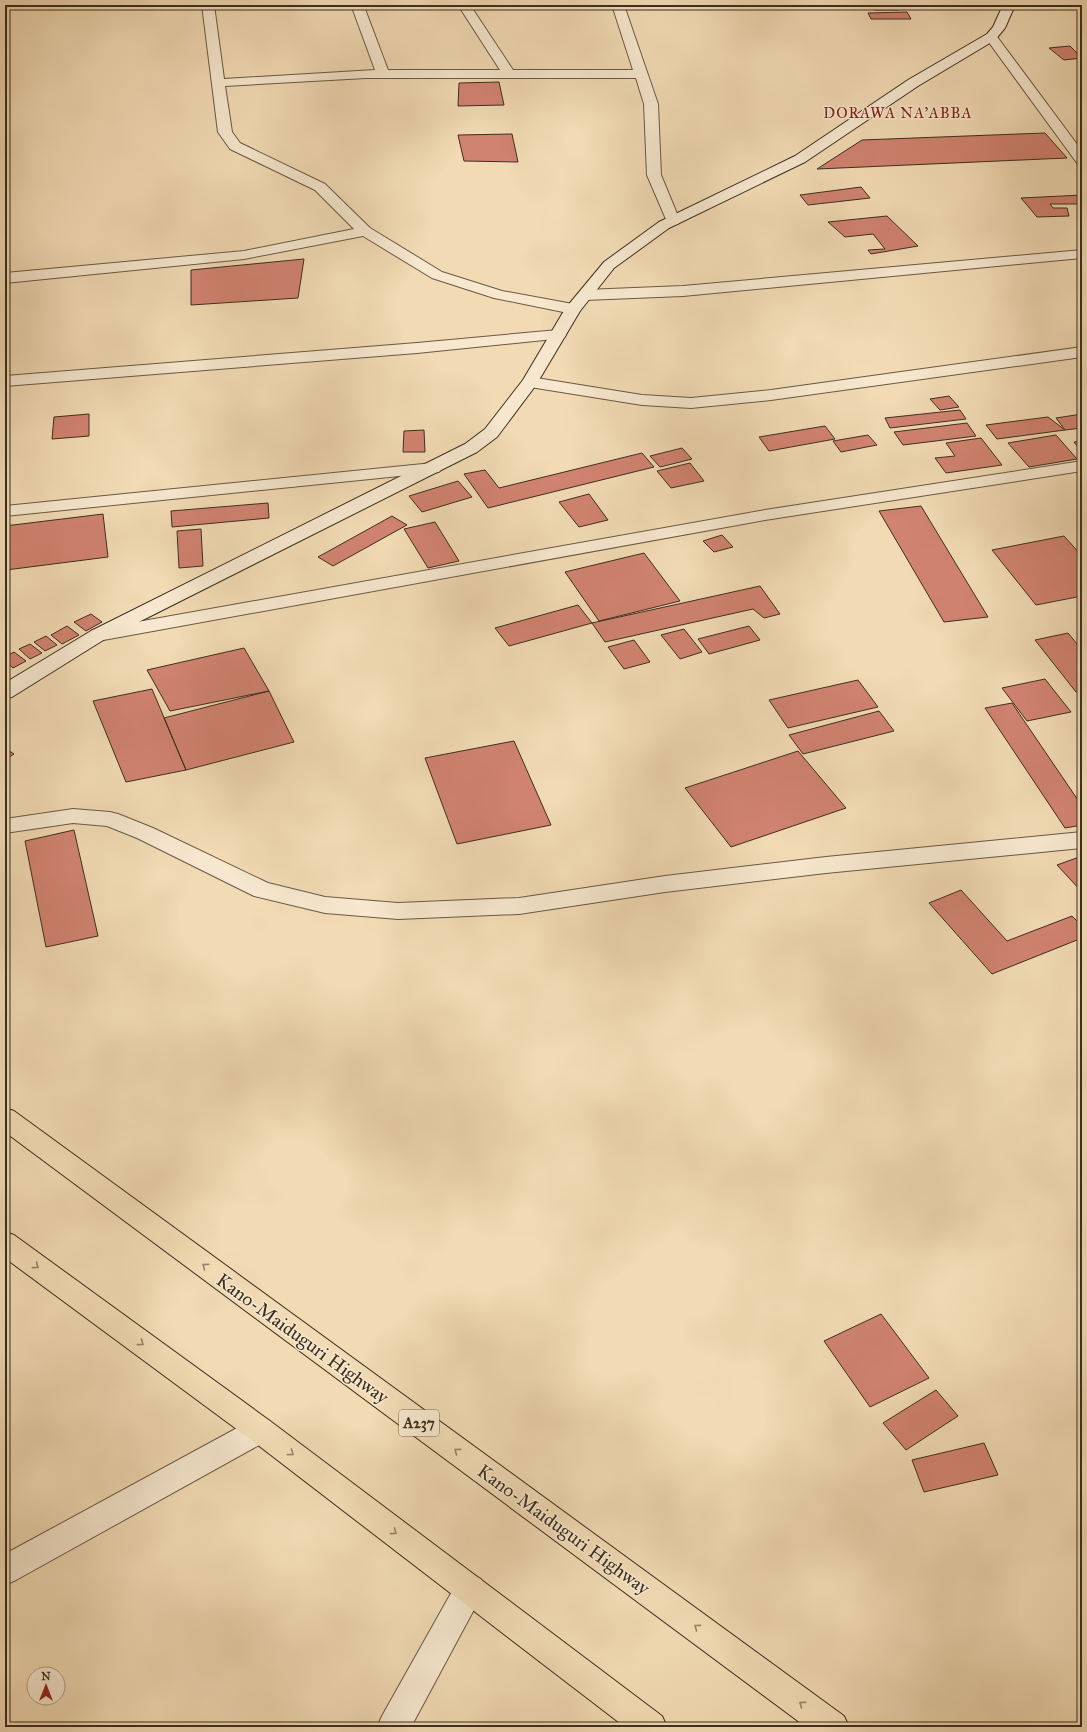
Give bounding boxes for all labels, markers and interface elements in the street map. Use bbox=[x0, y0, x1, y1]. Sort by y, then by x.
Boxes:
district label: DORAWA NA'ABBA bbox=[823, 104, 973, 122]
one-way arrow bbox=[32, 1261, 39, 1268]
one-way arrow bbox=[203, 1264, 210, 1271]
street label: Kano-Maiduguri Highway bbox=[211, 1268, 394, 1410]
one-way arrow bbox=[137, 1338, 144, 1345]
road number: A237 bbox=[399, 1410, 439, 1436]
one-way arrow bbox=[286, 1448, 293, 1455]
one-way arrow bbox=[454, 1449, 461, 1456]
street label: Kano-Maiduguri Highway bbox=[472, 1459, 655, 1601]
one-way arrow bbox=[390, 1527, 397, 1534]
one-way arrow bbox=[694, 1624, 701, 1632]
north arrow bbox=[26, 1666, 66, 1706]
text: N bbox=[41, 1670, 51, 1683]
one-way arrow bbox=[799, 1702, 806, 1709]

